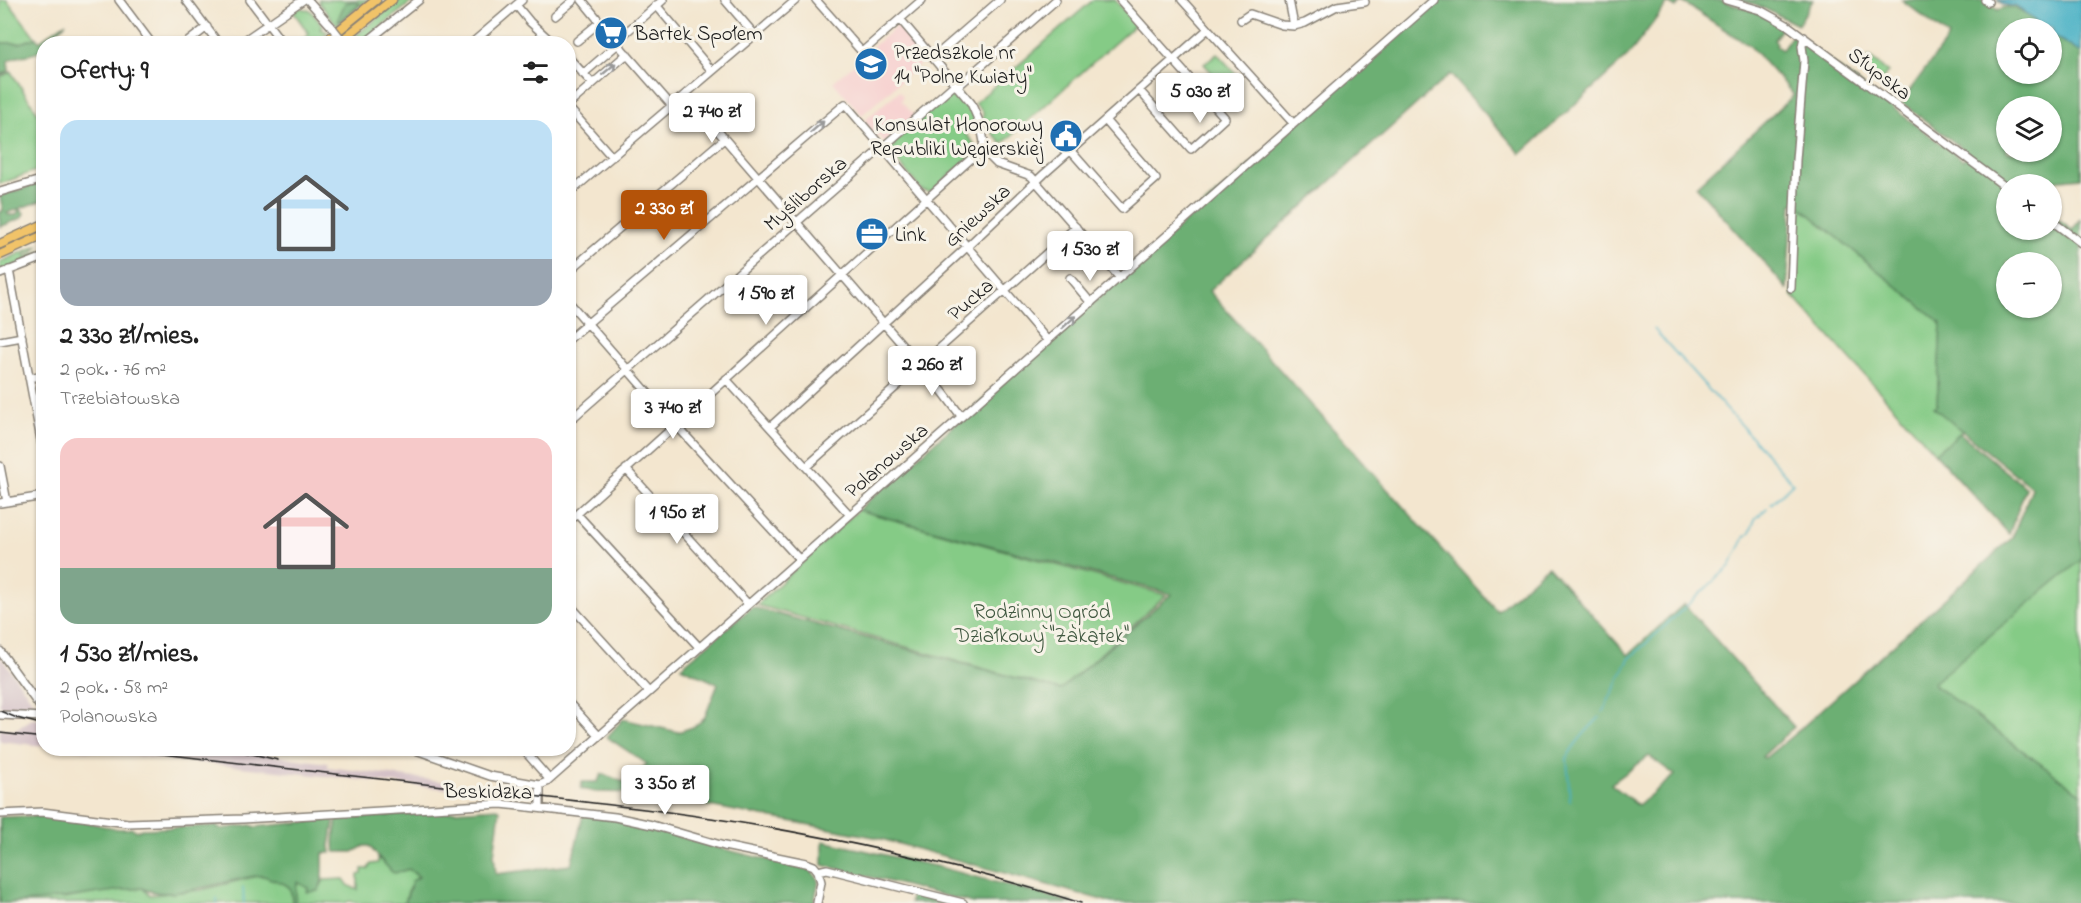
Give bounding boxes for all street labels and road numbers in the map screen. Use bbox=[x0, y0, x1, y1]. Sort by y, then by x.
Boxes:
street label: Słupska bbox=[1841, 41, 1917, 109]
street label: Myśliborska bbox=[758, 150, 856, 241]
street label: Gniewska bbox=[938, 178, 1018, 255]
street label: Pucka bbox=[942, 272, 1001, 329]
street label: Polanowska bbox=[839, 417, 936, 506]
street label: Beskidzka bbox=[443, 777, 532, 809]

